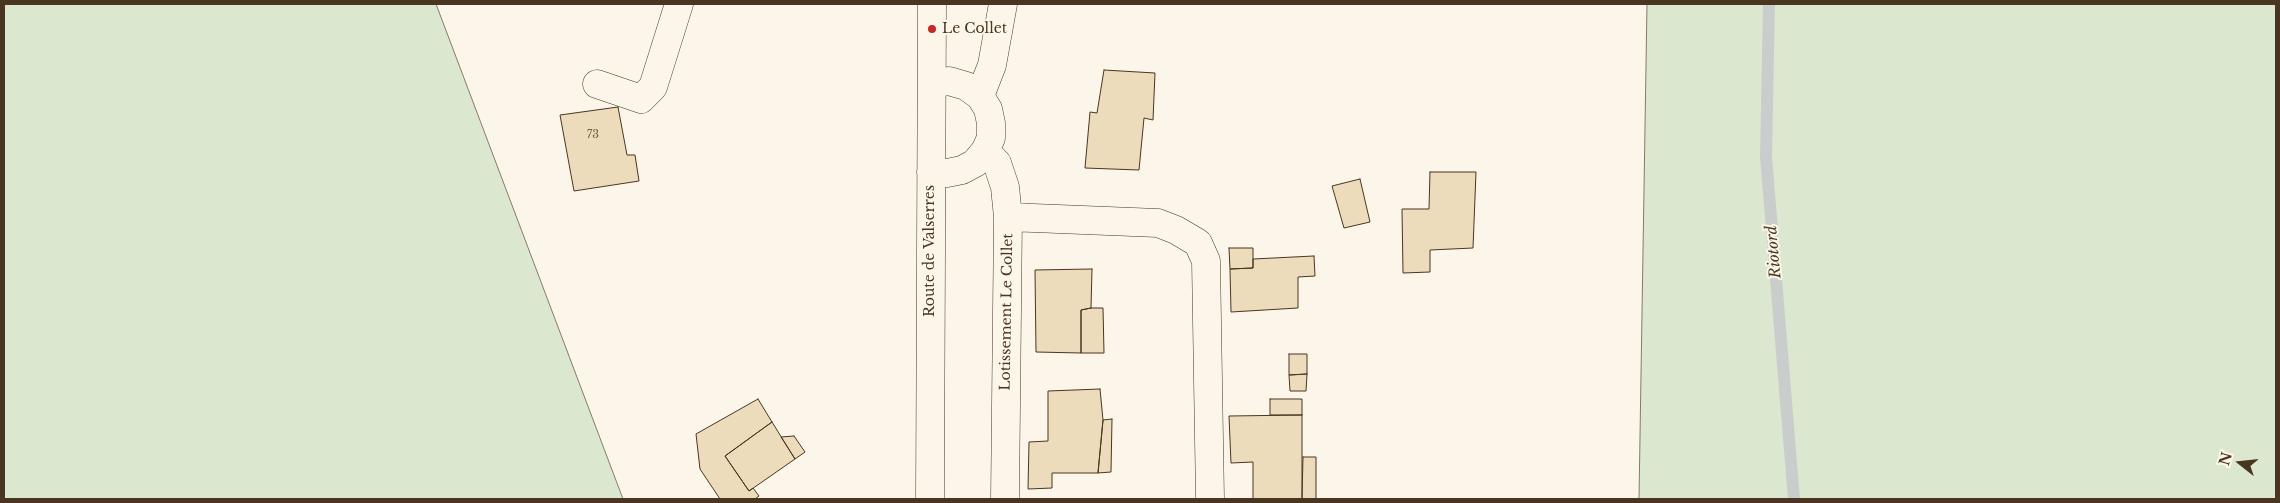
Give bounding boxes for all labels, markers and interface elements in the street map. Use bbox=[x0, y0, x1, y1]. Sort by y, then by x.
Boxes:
place label: Le Collet bbox=[942, 21, 1007, 37]
marker: Le Collet bbox=[926, 23, 938, 35]
house number: 73 bbox=[587, 128, 599, 142]
street label: Route de Valserres bbox=[922, 185, 938, 317]
water label: Riotord bbox=[1763, 225, 1785, 279]
street label: Lotissement Le Collet bbox=[997, 233, 1017, 391]
north arrow bbox=[2215, 438, 2265, 488]
text: N bbox=[2215, 450, 2236, 468]

